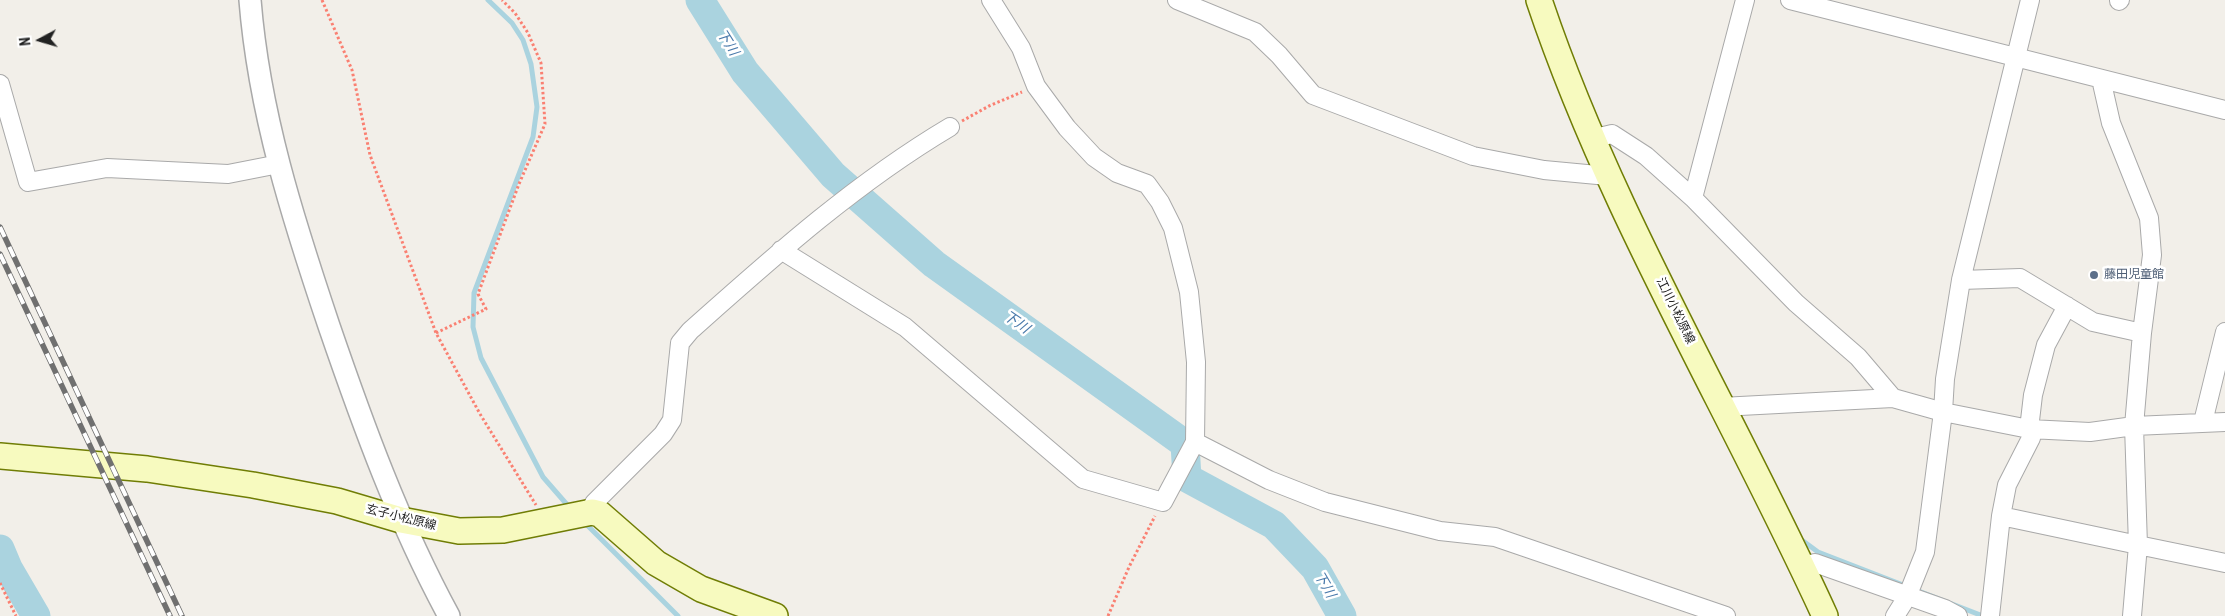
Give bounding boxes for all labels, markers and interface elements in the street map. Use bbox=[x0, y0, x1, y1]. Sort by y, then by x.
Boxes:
north arrow bbox=[15, 15, 65, 65]
water label: 下川 bbox=[712, 27, 742, 59]
text: N bbox=[17, 36, 33, 47]
place label: 藤田児童館 bbox=[2104, 268, 2164, 282]
marker: 藤田児童館 bbox=[2088, 269, 2100, 281]
street label: 江川小松原線 bbox=[1653, 275, 1697, 347]
water label: 下川 bbox=[1000, 308, 1032, 338]
street label: 玄子小松原線 bbox=[364, 502, 438, 534]
water label: 下川 bbox=[1310, 569, 1338, 601]

